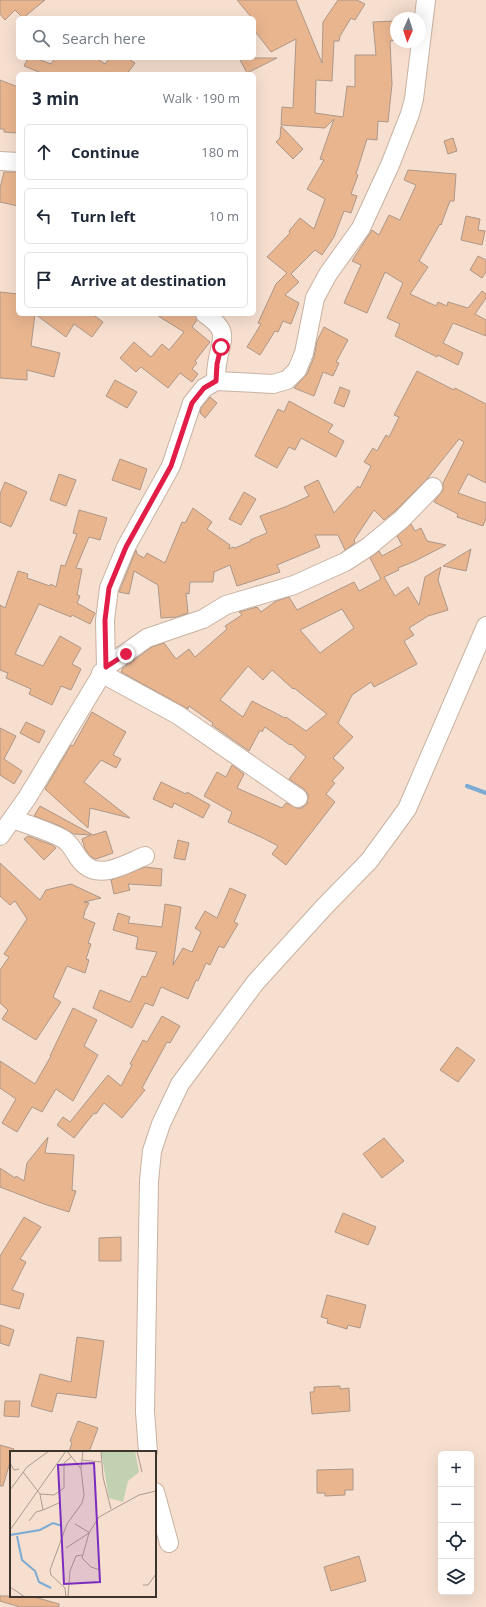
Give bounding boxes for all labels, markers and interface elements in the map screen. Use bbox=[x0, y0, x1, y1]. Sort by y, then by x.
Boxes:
north arrow bbox=[390, 12, 426, 48]
search box bbox=[16, 16, 256, 60]
icon: search bbox=[30, 27, 52, 49]
text: Search here bbox=[62, 28, 146, 48]
text: 3 min bbox=[32, 87, 79, 110]
text: Walk · 190 m bbox=[163, 89, 240, 107]
icon: ahead bbox=[33, 141, 55, 163]
text: Continue bbox=[71, 142, 139, 162]
text: 180 m bbox=[201, 143, 239, 161]
icon: left bbox=[33, 205, 55, 227]
text: Turn left bbox=[71, 206, 136, 226]
text: 10 m bbox=[209, 207, 239, 225]
icon: arrive bbox=[33, 269, 55, 291]
text: Arrive at destination bbox=[71, 270, 226, 290]
route start bbox=[212, 338, 230, 356]
route end bbox=[117, 645, 135, 663]
inset map bbox=[10, 1451, 156, 1597]
map controls bbox=[438, 1451, 474, 1595]
button: + bbox=[438, 1451, 474, 1487]
button: − bbox=[438, 1487, 474, 1523]
button: locate bbox=[438, 1523, 474, 1559]
button: layers bbox=[438, 1559, 474, 1595]

